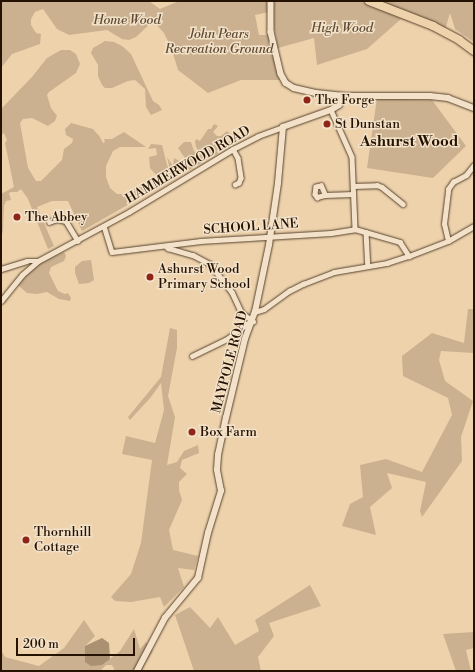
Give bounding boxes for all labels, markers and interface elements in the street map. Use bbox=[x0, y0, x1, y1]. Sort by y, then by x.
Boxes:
park label: Home Wood bbox=[93, 12, 161, 28]
park label: High Wood bbox=[311, 20, 373, 36]
park label: John Pears Recreation Ground bbox=[165, 27, 273, 58]
place label: The Forge bbox=[315, 92, 374, 108]
marker: The Forge bbox=[302, 95, 312, 105]
place label: St Dunstan bbox=[335, 116, 400, 132]
marker: St Dunstan bbox=[322, 119, 332, 129]
street label: HAMMERWOOD ROAD bbox=[123, 123, 253, 207]
district label: Ashurst Wood bbox=[360, 133, 458, 151]
place label: The Abbey bbox=[25, 209, 87, 225]
marker: The Abbey bbox=[12, 212, 22, 222]
street label: SCHOOL LANE bbox=[203, 216, 299, 238]
place label: Ashurst Wood Primary School bbox=[158, 262, 250, 293]
marker: Ashurst Wood Primary School bbox=[145, 272, 155, 282]
street label: MAYPOLE ROAD bbox=[209, 309, 251, 415]
place label: Box Farm bbox=[200, 424, 257, 440]
marker: Box Farm bbox=[187, 427, 197, 437]
place label: Thornhill Cottage bbox=[34, 525, 91, 556]
marker: Thornhill Cottage bbox=[21, 535, 31, 545]
scale bar bbox=[18, 630, 137, 656]
text: 200 m bbox=[23, 637, 59, 652]

